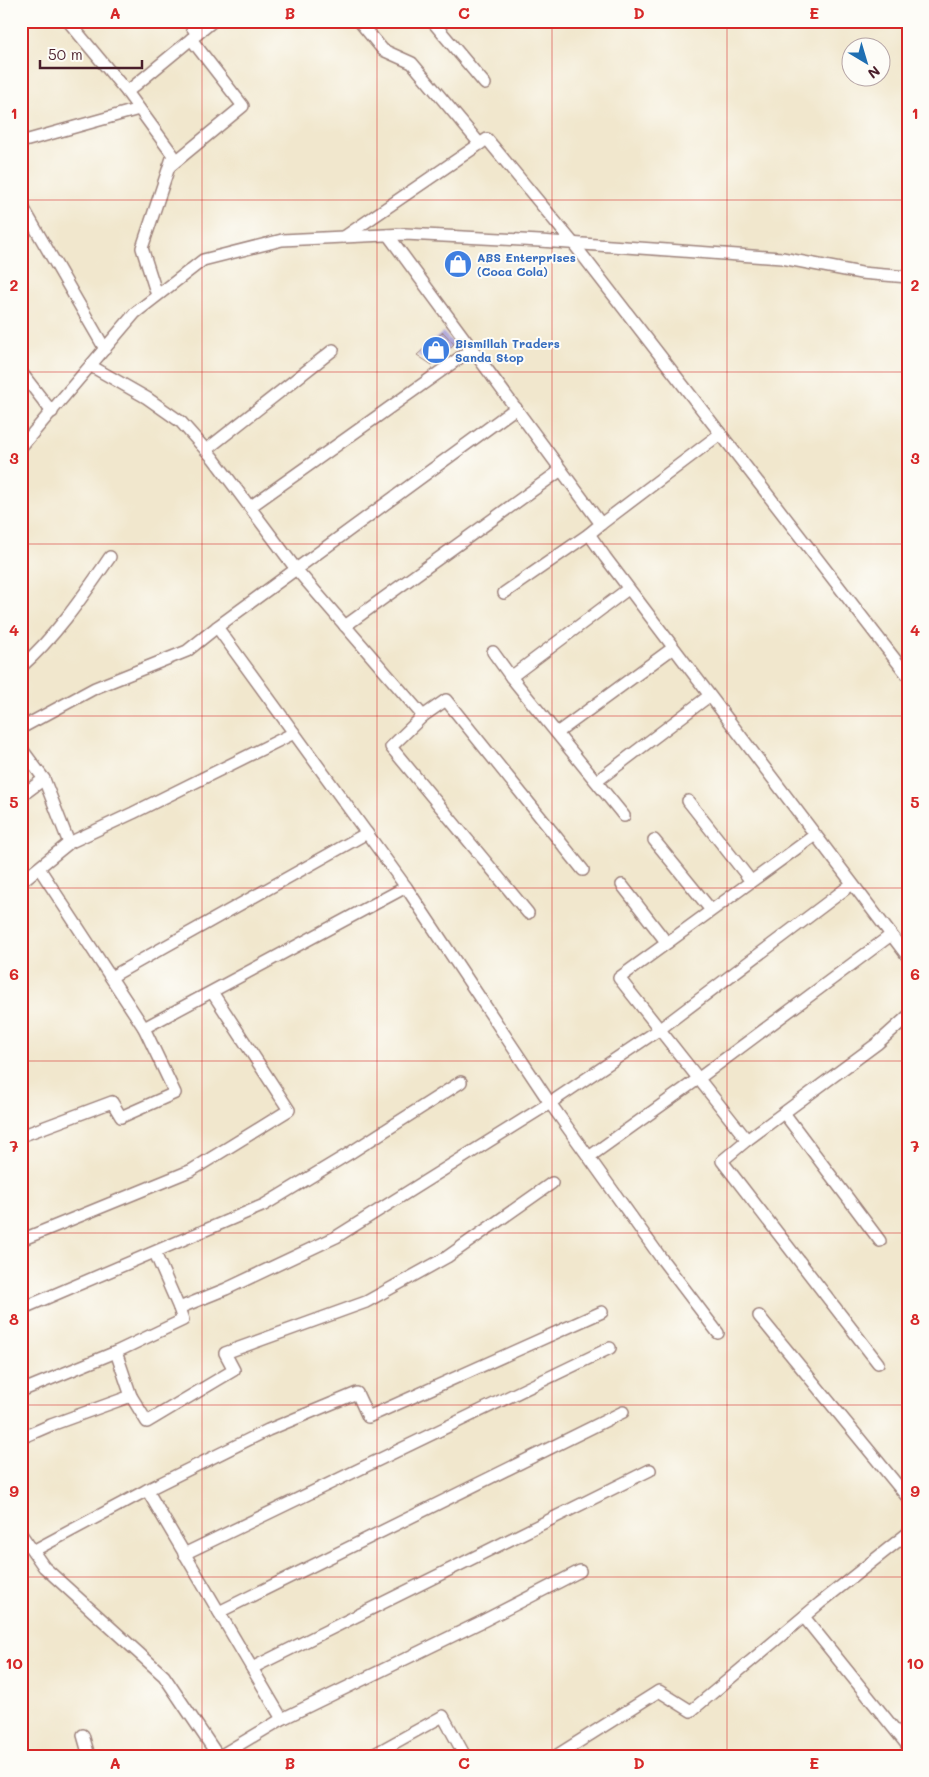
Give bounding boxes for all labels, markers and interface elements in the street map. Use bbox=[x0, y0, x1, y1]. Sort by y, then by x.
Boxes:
text: A bbox=[109, 2, 121, 23]
text: B bbox=[285, 2, 295, 23]
text: C bbox=[458, 2, 470, 23]
text: D bbox=[633, 2, 645, 23]
text: E bbox=[809, 2, 819, 23]
scale bar bbox=[40, 38, 142, 70]
north arrow bbox=[842, 38, 892, 88]
text: 50 m bbox=[48, 44, 83, 64]
text: N bbox=[864, 62, 884, 83]
text: 1 bbox=[10, 102, 18, 123]
text: 1 bbox=[911, 102, 919, 123]
shop icon: ABS Enterprises (Coca Cola) bbox=[443, 249, 473, 279]
place label: ABS Enterprises (Coca Cola) bbox=[477, 249, 576, 279]
text: 2 bbox=[10, 274, 19, 295]
text: 2 bbox=[911, 274, 920, 295]
shop icon: Bismillah Traders Sanda Stop bbox=[421, 335, 451, 365]
place label: Bismillah Traders Sanda Stop bbox=[455, 335, 560, 365]
text: 3 bbox=[9, 447, 19, 468]
text: 3 bbox=[910, 447, 920, 468]
text: 4 bbox=[9, 619, 19, 640]
text: 4 bbox=[910, 619, 920, 640]
text: 5 bbox=[9, 791, 19, 812]
text: 5 bbox=[910, 791, 920, 812]
text: 6 bbox=[9, 963, 19, 984]
text: 6 bbox=[910, 963, 920, 984]
text: 7 bbox=[10, 1135, 19, 1156]
text: 7 bbox=[911, 1135, 920, 1156]
text: 8 bbox=[9, 1308, 19, 1329]
text: 8 bbox=[910, 1308, 920, 1329]
text: 9 bbox=[9, 1480, 19, 1501]
text: 9 bbox=[910, 1480, 920, 1501]
text: 10 bbox=[5, 1652, 23, 1673]
text: 10 bbox=[906, 1652, 924, 1673]
text: A bbox=[109, 1752, 121, 1773]
text: B bbox=[285, 1752, 295, 1773]
text: C bbox=[458, 1752, 470, 1773]
text: D bbox=[633, 1752, 645, 1773]
text: E bbox=[809, 1752, 819, 1773]

